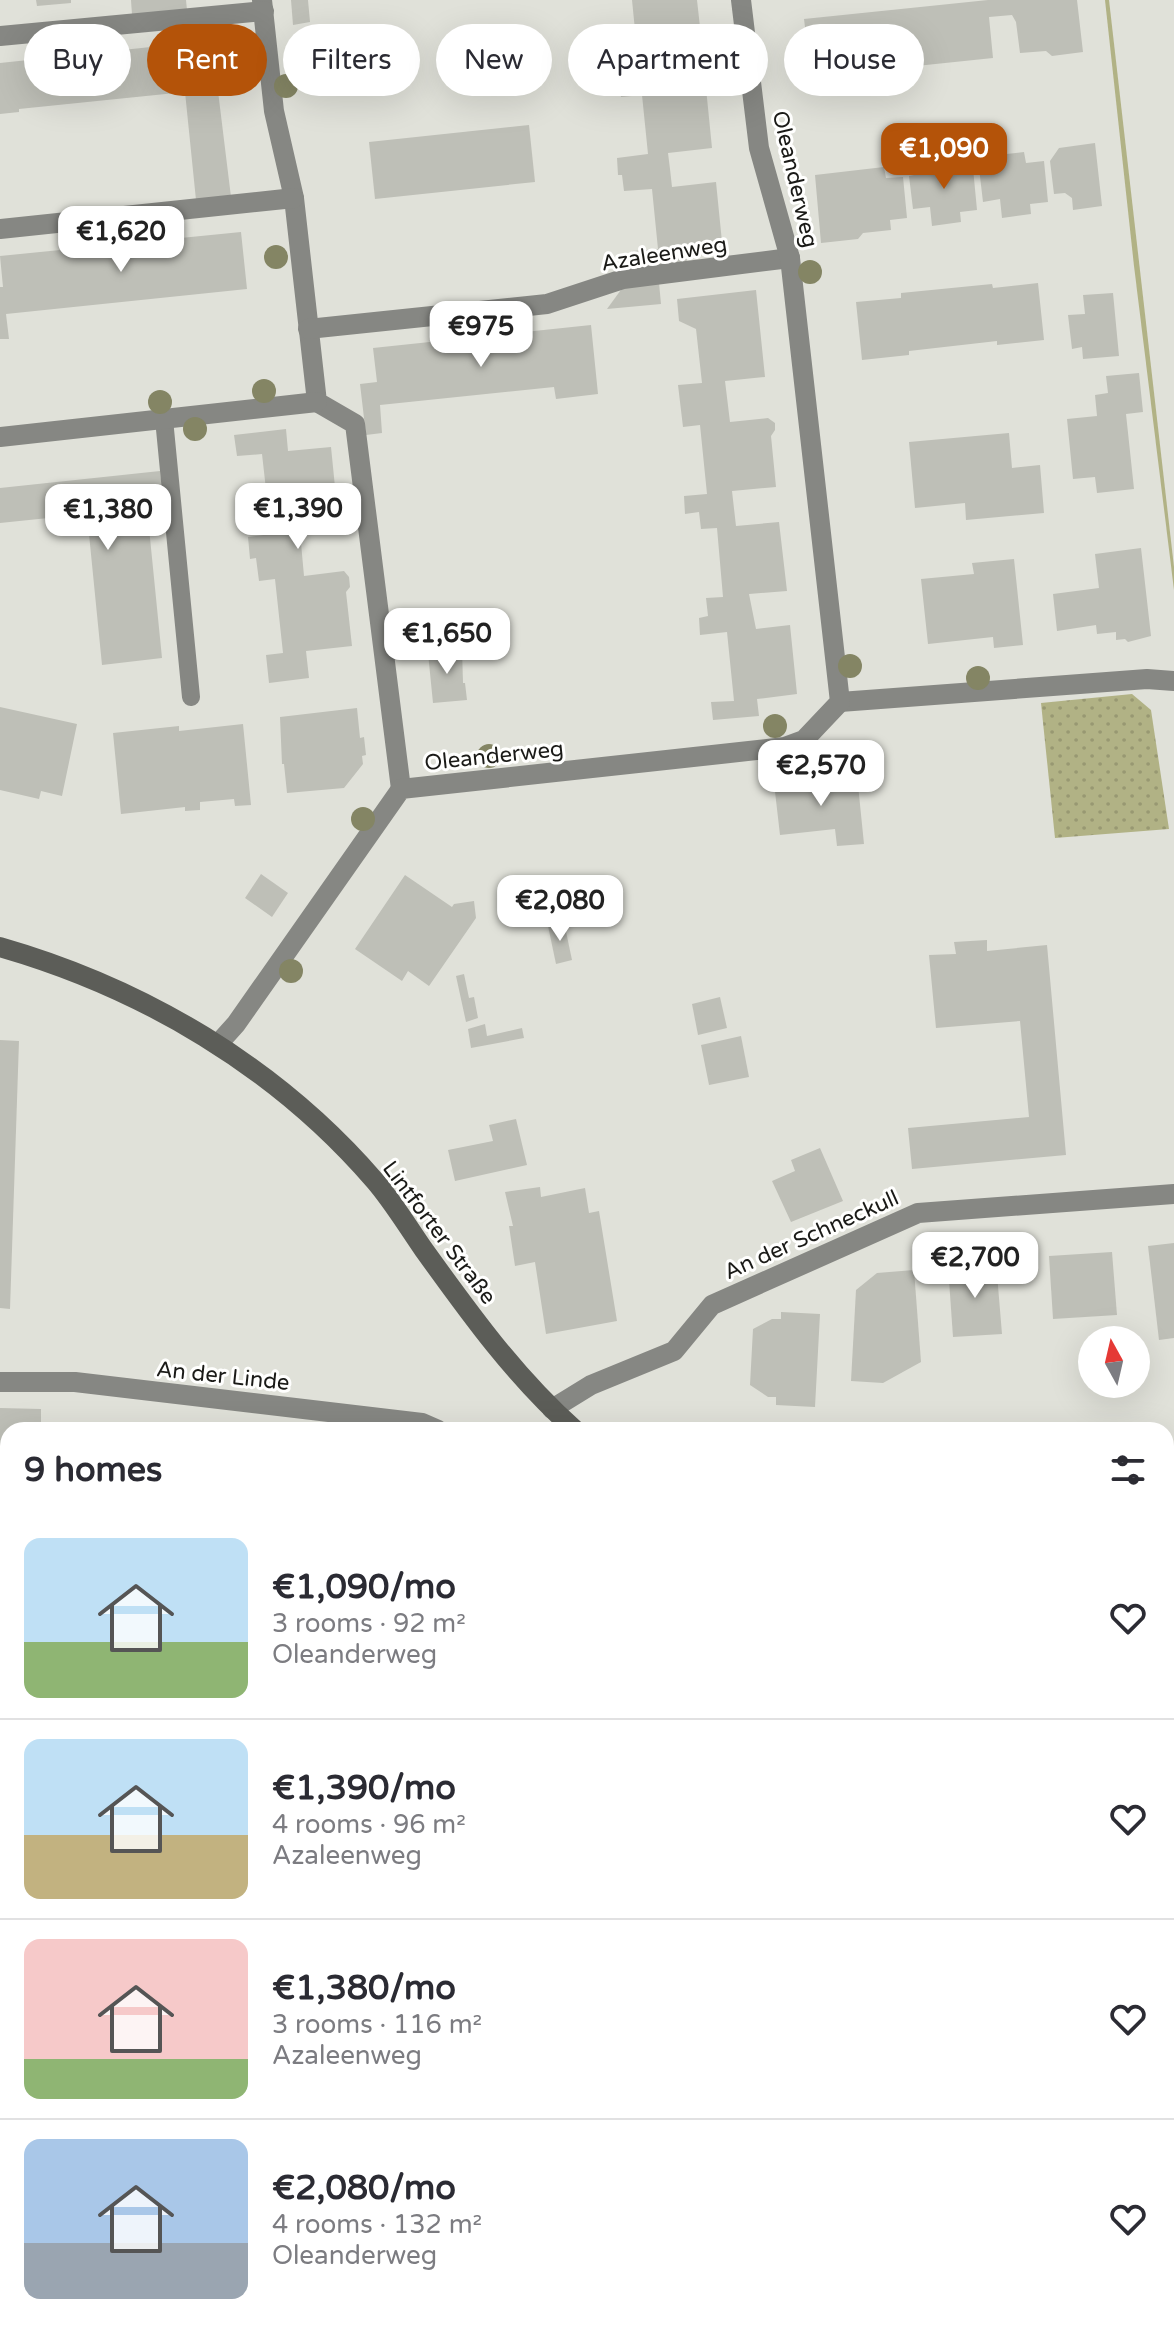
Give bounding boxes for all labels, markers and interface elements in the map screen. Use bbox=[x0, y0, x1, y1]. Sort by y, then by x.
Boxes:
chip: Buy bbox=[24, 24, 131, 96]
chip: Rent bbox=[147, 24, 267, 96]
chip: Filters bbox=[283, 24, 420, 96]
chip: New bbox=[436, 24, 552, 96]
chip: Apartment bbox=[568, 24, 768, 96]
chip: House bbox=[784, 24, 924, 96]
street label: Oleanderweg bbox=[767, 108, 823, 250]
pin: €1,090 bbox=[879, 123, 1009, 191]
text: €1,090 bbox=[899, 133, 989, 164]
pin: €1,620 bbox=[56, 206, 186, 274]
text: €1,620 bbox=[76, 216, 166, 247]
street label: Azaleenweg bbox=[599, 231, 729, 277]
pin: €975 bbox=[434, 301, 528, 369]
text: €975 bbox=[448, 311, 514, 342]
pin: €1,390 bbox=[233, 483, 363, 551]
pin: €1,380 bbox=[43, 484, 173, 552]
text: €1,390 bbox=[253, 493, 343, 524]
text: €1,380 bbox=[63, 494, 153, 525]
pin: €1,650 bbox=[382, 608, 512, 676]
text: €1,650 bbox=[402, 618, 492, 649]
street label: Oleanderweg bbox=[423, 736, 565, 776]
pin: €2,570 bbox=[756, 740, 886, 808]
text: €2,570 bbox=[776, 750, 866, 781]
pin: €2,080 bbox=[495, 875, 625, 943]
text: €2,080 bbox=[515, 885, 605, 916]
street label: Lintforter Straße bbox=[377, 1156, 501, 1309]
street label: An der Schneckull bbox=[720, 1185, 903, 1285]
pin: €2,700 bbox=[910, 1232, 1040, 1300]
text: €2,700 bbox=[930, 1242, 1020, 1273]
north arrow bbox=[1078, 1326, 1150, 1398]
map controls bbox=[1078, 1326, 1150, 1398]
street label: An der Linde bbox=[155, 1356, 291, 1396]
icon: filters bbox=[1106, 1448, 1150, 1492]
text: 9 homes bbox=[24, 1450, 162, 1491]
text: €1,090/mo bbox=[272, 1567, 456, 1608]
icon: home bbox=[88, 1570, 184, 1666]
icon: heart bbox=[1106, 1596, 1150, 1640]
text: 3 rooms · 92 m² bbox=[272, 1608, 466, 1639]
text: Oleanderweg bbox=[272, 1639, 437, 1670]
text: €1,390/mo bbox=[272, 1768, 456, 1809]
icon: home bbox=[88, 1771, 184, 1867]
icon: heart bbox=[1106, 1797, 1150, 1841]
text: 4 rooms · 96 m² bbox=[272, 1809, 466, 1840]
text: Azaleenweg bbox=[272, 1840, 422, 1871]
text: €1,380/mo bbox=[272, 1968, 456, 2009]
icon: home bbox=[88, 1971, 184, 2067]
icon: heart bbox=[1106, 1997, 1150, 2041]
text: 3 rooms · 116 m² bbox=[272, 2009, 482, 2040]
text: Azaleenweg bbox=[272, 2040, 422, 2071]
text: €2,080/mo bbox=[272, 2168, 456, 2209]
icon: home bbox=[88, 2171, 184, 2267]
icon: heart bbox=[1106, 2197, 1150, 2241]
text: 4 rooms · 132 m² bbox=[272, 2209, 482, 2240]
text: Oleanderweg bbox=[272, 2240, 437, 2271]

